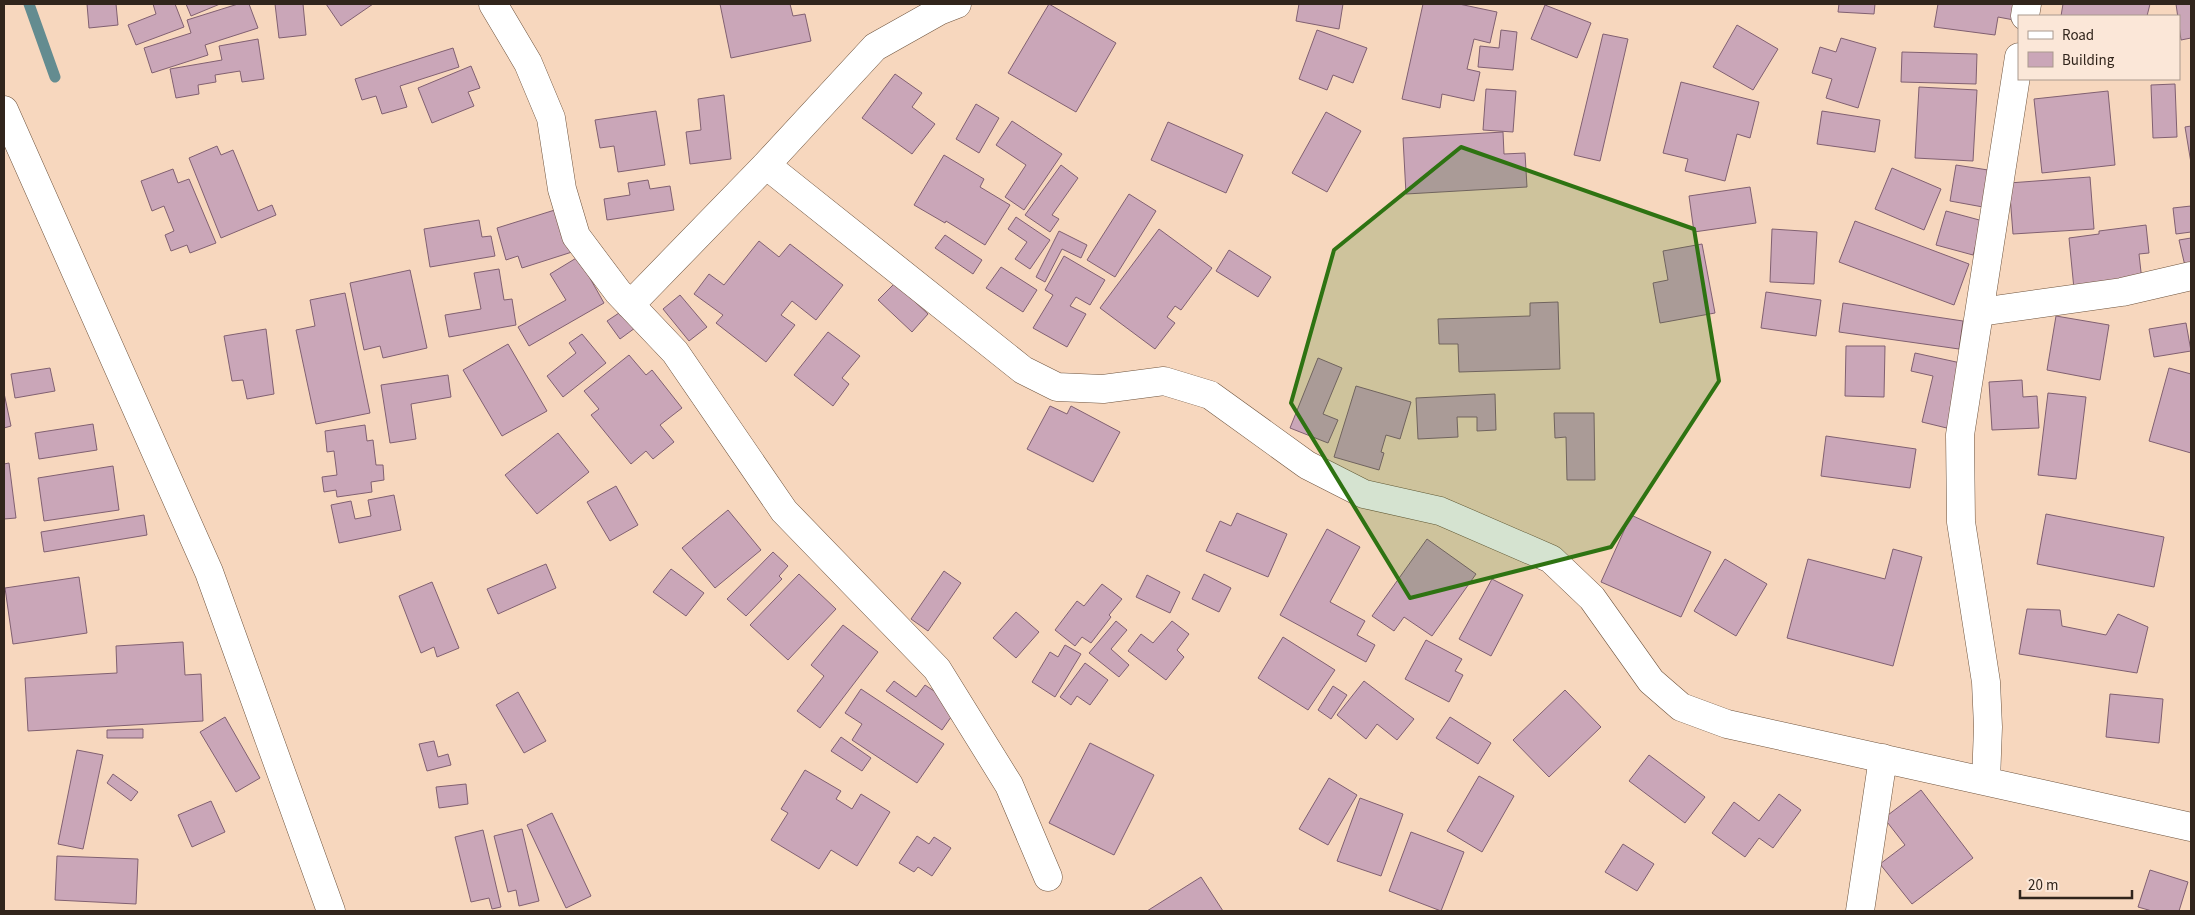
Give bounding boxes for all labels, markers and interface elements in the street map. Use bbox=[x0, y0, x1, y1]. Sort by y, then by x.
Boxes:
legend bbox=[2018, 15, 2180, 80]
text: Road bbox=[2062, 25, 2094, 46]
text: Building bbox=[2062, 50, 2115, 71]
scale bar bbox=[2020, 868, 2132, 900]
text: 20 m bbox=[2028, 875, 2058, 896]

